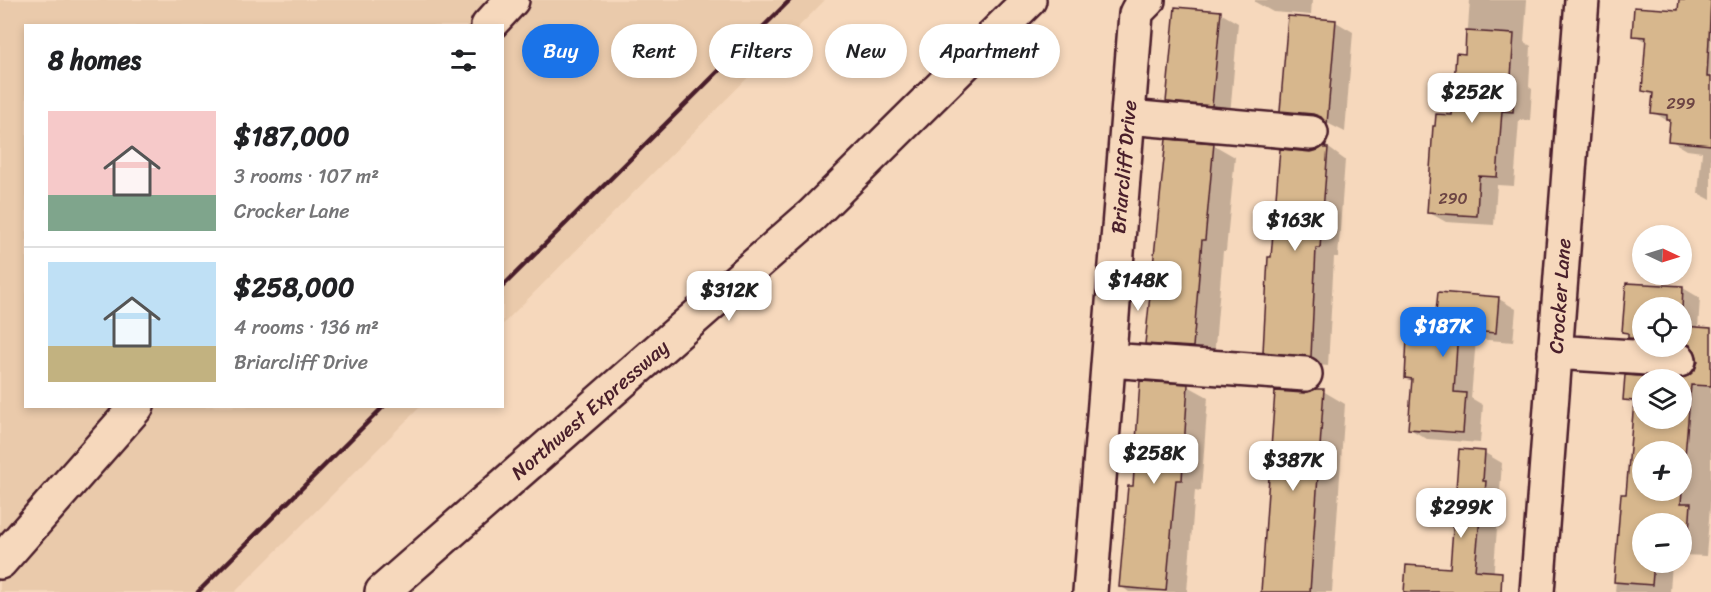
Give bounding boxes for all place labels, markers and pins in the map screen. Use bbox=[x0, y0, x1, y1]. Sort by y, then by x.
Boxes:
pin: $252K bbox=[1430, 73, 1514, 124]
pin: $163K bbox=[1253, 201, 1337, 252]
pin: $148K bbox=[1096, 261, 1180, 312]
pin: $312K bbox=[687, 271, 771, 322]
pin: $187K bbox=[1401, 307, 1485, 358]
pin: $258K bbox=[1112, 434, 1196, 485]
pin: $387K bbox=[1251, 441, 1335, 492]
pin: $299K bbox=[1419, 488, 1503, 539]

